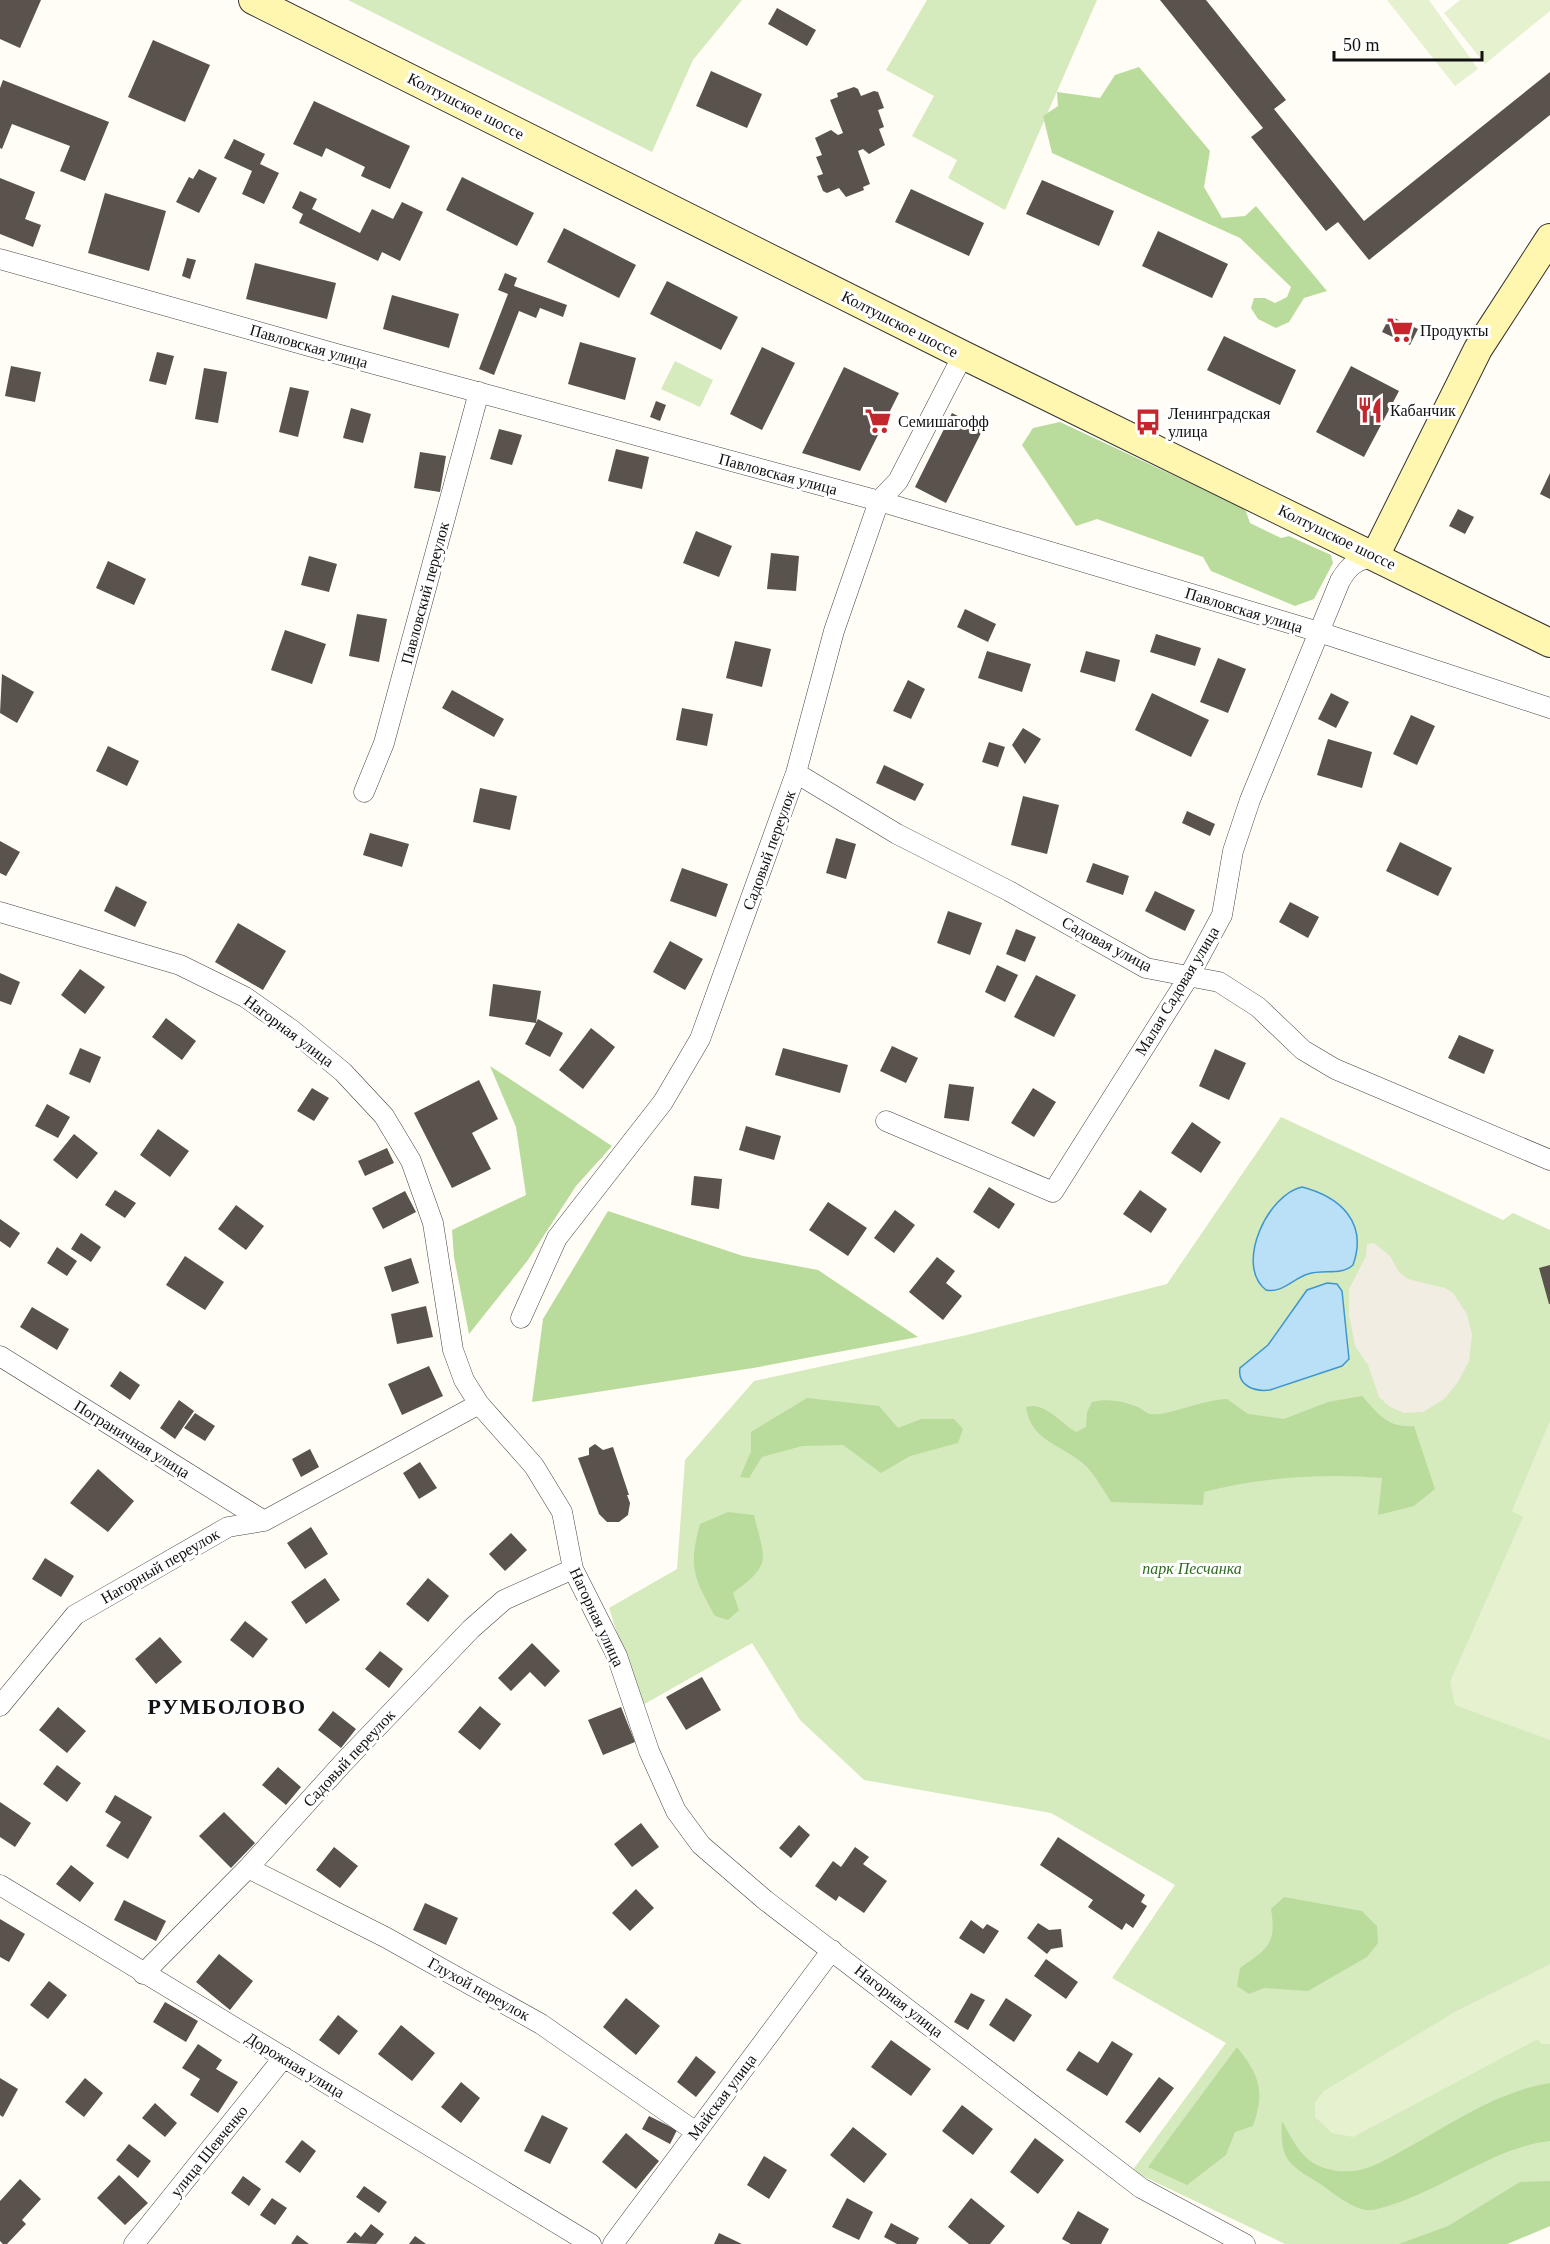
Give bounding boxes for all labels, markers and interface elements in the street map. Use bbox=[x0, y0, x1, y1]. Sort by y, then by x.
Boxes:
scale bar bbox=[1334, 24, 1482, 62]
text: 50 m bbox=[1343, 35, 1380, 55]
street label: Колтушское шоссе bbox=[405, 69, 527, 144]
street label: Колтушское шоссе bbox=[839, 287, 961, 362]
supermarket icon: Продукты bbox=[1385, 315, 1415, 345]
street label: Павловская улица bbox=[248, 321, 370, 372]
place label: Продукты bbox=[1420, 322, 1489, 340]
restaurant icon: Кабанчик bbox=[1355, 395, 1385, 425]
place label: Кабанчик bbox=[1390, 402, 1456, 419]
place label: Ленинградская улица bbox=[1168, 405, 1271, 441]
supermarket icon: Семишагофф bbox=[863, 406, 893, 436]
bus stop icon: Ленинградская улица bbox=[1133, 407, 1163, 437]
place label: Семишагофф bbox=[898, 413, 989, 431]
street label: Павловская улица bbox=[717, 450, 839, 499]
street label: Колтушское шоссе bbox=[1275, 501, 1398, 574]
street label: Павловский переулок bbox=[398, 520, 453, 666]
street label: Павловская улица bbox=[1183, 584, 1305, 637]
street label: Садовый переулок bbox=[739, 788, 800, 913]
street label: Садовая улица bbox=[1059, 913, 1155, 976]
street label: Малая Садовая улица bbox=[1132, 924, 1223, 1059]
street label: Нагорная улица bbox=[240, 992, 337, 1071]
street label: Пограничная улица bbox=[71, 1397, 193, 1482]
street label: Нагорный переулок bbox=[98, 1525, 223, 1608]
park label: парк Песчанка bbox=[1142, 1560, 1242, 1578]
street label: Нагорная улица bbox=[566, 1565, 627, 1670]
district label: РУМБОЛОВО bbox=[147, 1694, 307, 1719]
street label: Садовый переулок bbox=[300, 1706, 399, 1811]
street label: Глухой переулок bbox=[425, 1954, 533, 2025]
street label: Нагорная улица bbox=[851, 1961, 947, 2042]
street label: Дорожная улица bbox=[242, 2029, 347, 2102]
street label: Майская улица bbox=[684, 2051, 760, 2144]
street label: улица Шевченко bbox=[167, 2102, 252, 2201]

